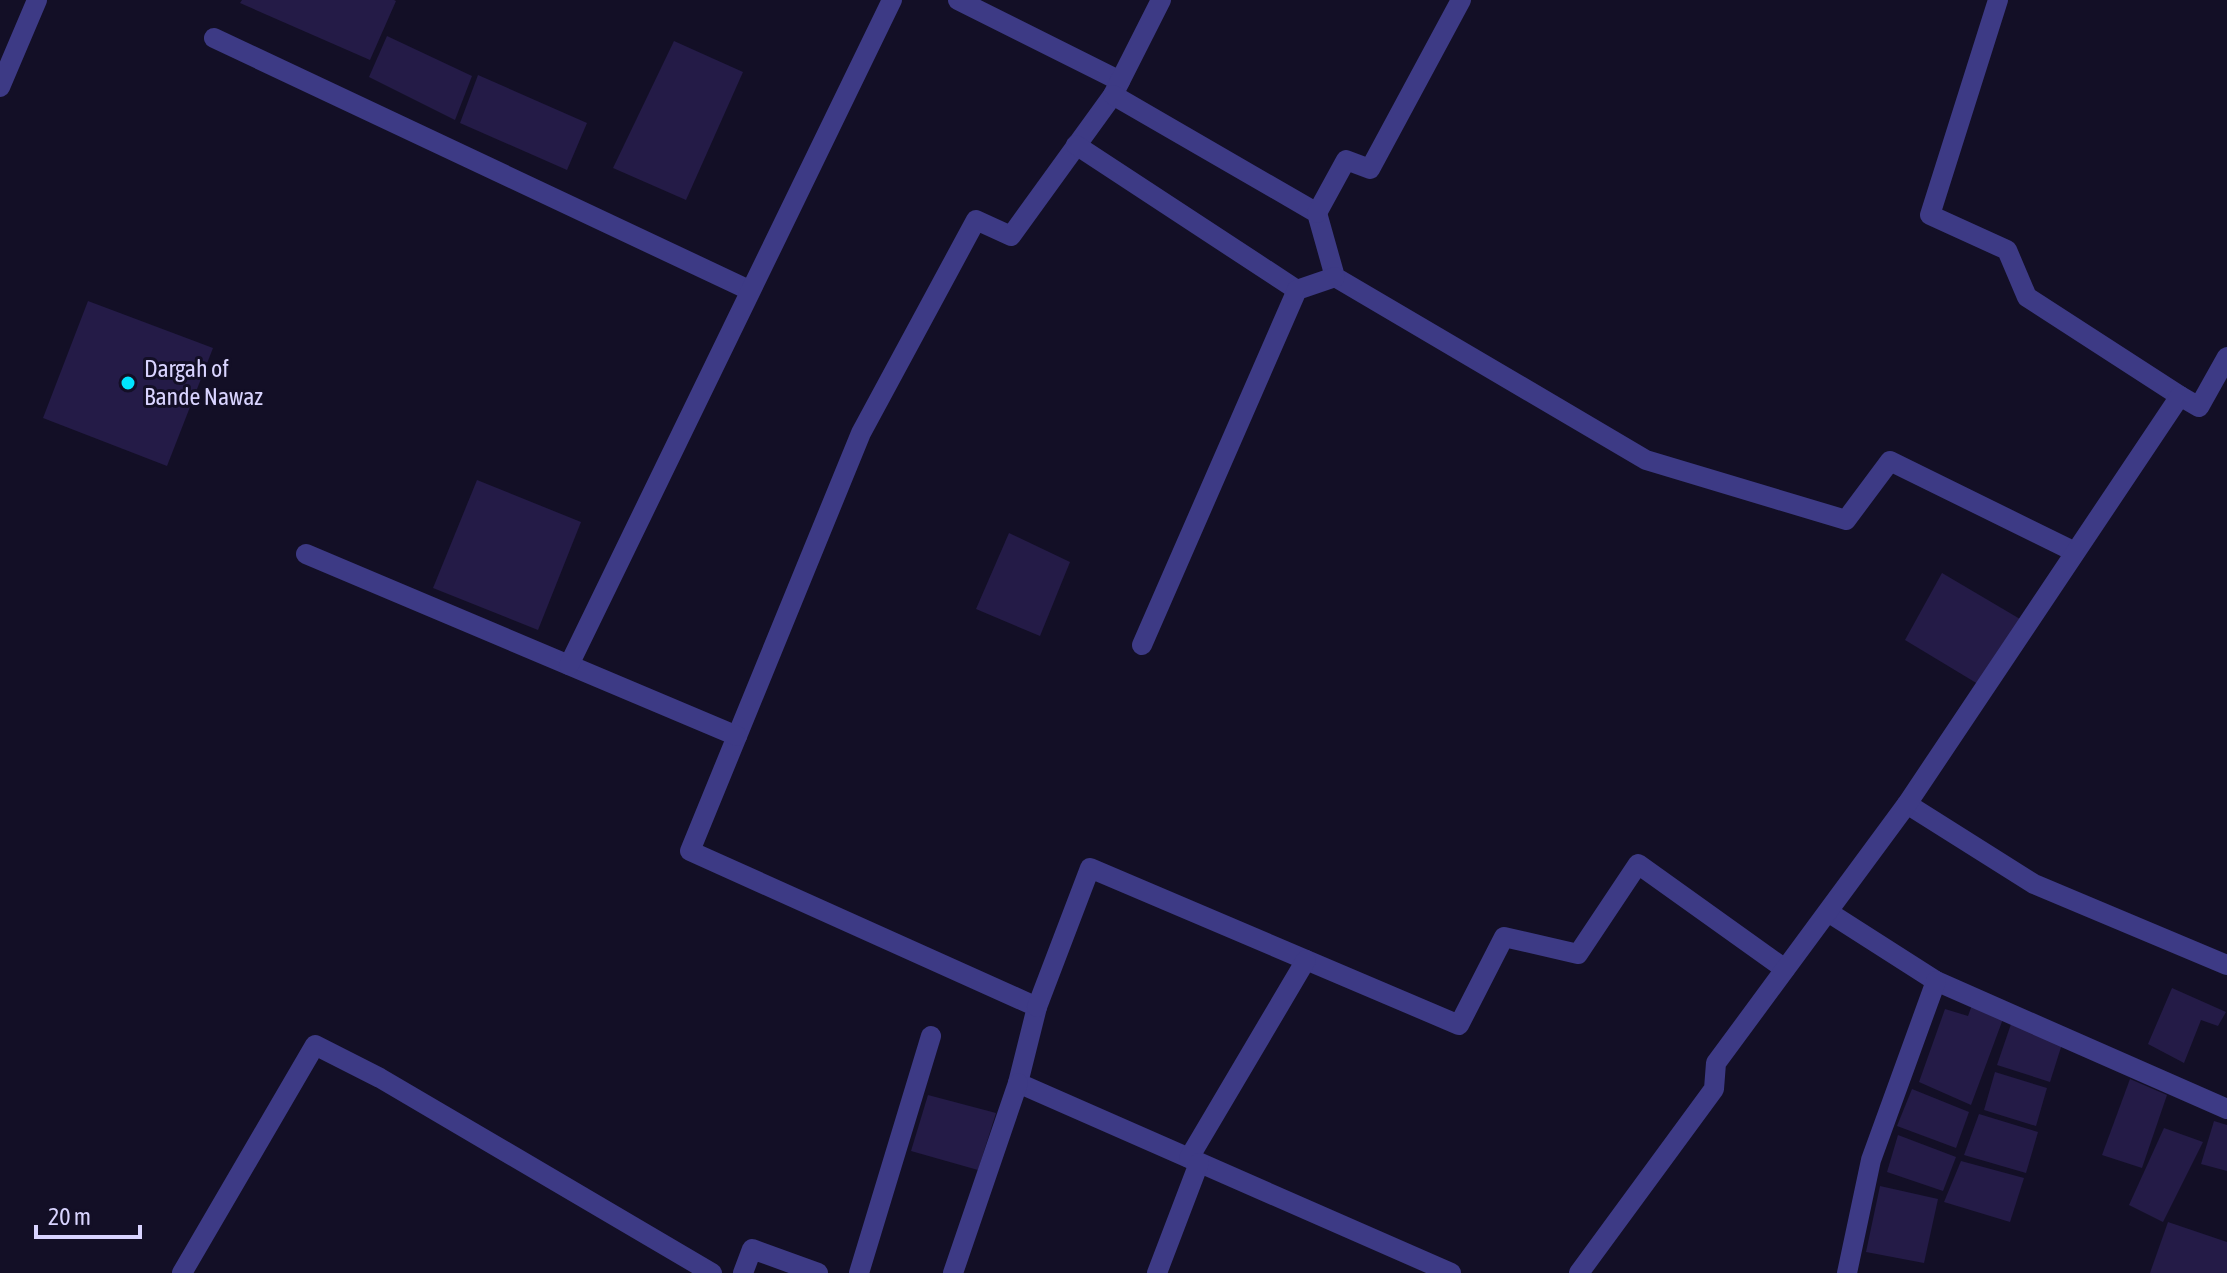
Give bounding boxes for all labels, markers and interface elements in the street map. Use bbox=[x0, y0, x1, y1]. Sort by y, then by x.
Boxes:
place label: Dargah of Bande Nawaz bbox=[144, 355, 263, 410]
marker: Dargah of Bande Nawaz bbox=[119, 374, 137, 392]
scale bar bbox=[36, 1189, 140, 1239]
text: 20 m bbox=[48, 1203, 91, 1230]

